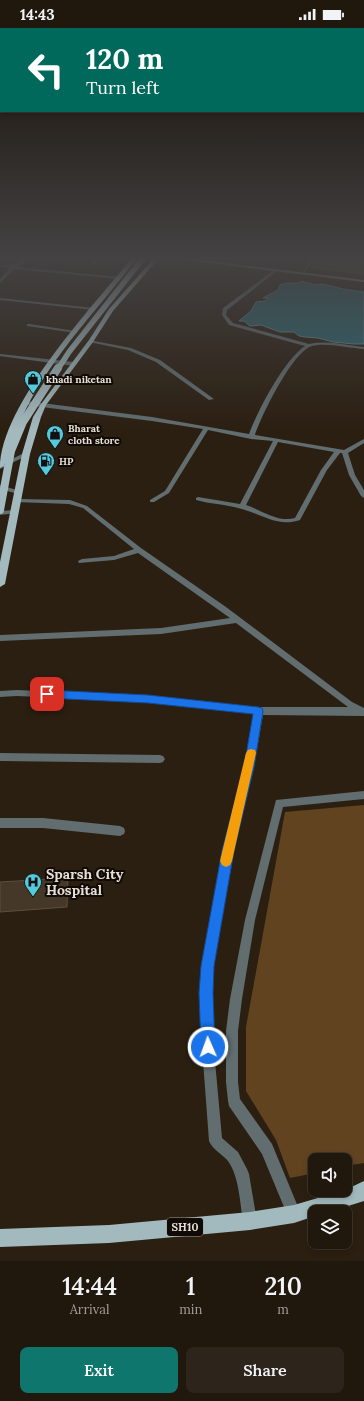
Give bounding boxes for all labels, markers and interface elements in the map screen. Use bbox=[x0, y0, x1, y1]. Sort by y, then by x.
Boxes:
text: 14:43 bbox=[20, 5, 55, 24]
text: 120 m bbox=[86, 41, 163, 77]
icon: left bbox=[20, 44, 72, 96]
text: Turn left bbox=[86, 76, 159, 99]
shop icon: khadi niketan bbox=[23, 369, 43, 394]
place label: khadi niketan bbox=[46, 373, 112, 386]
place label: Bharat cloth store bbox=[68, 422, 120, 447]
shop icon: Bharat cloth store bbox=[45, 424, 65, 449]
fuel station icon: HP bbox=[36, 451, 56, 476]
place label: HP bbox=[59, 455, 74, 468]
pin bbox=[30, 677, 64, 711]
icon: arrive bbox=[36, 683, 58, 705]
place label: Sparsh City Hospital bbox=[46, 865, 124, 899]
hospital icon: Sparsh City Hospital bbox=[23, 872, 43, 897]
position arrow bbox=[187, 1026, 229, 1068]
map controls bbox=[308, 1153, 352, 1249]
button: sound bbox=[308, 1153, 352, 1197]
button: layers bbox=[308, 1205, 352, 1249]
road number: SH10 bbox=[167, 1218, 203, 1236]
text: 14:44 bbox=[62, 1271, 117, 1302]
text: 1 bbox=[186, 1271, 195, 1302]
text: 210 bbox=[264, 1271, 302, 1302]
text: Arrival bbox=[70, 1301, 109, 1318]
text: min bbox=[179, 1301, 202, 1318]
text: m bbox=[277, 1301, 289, 1318]
button: Exit bbox=[20, 1347, 178, 1393]
button: Share bbox=[186, 1347, 344, 1393]

